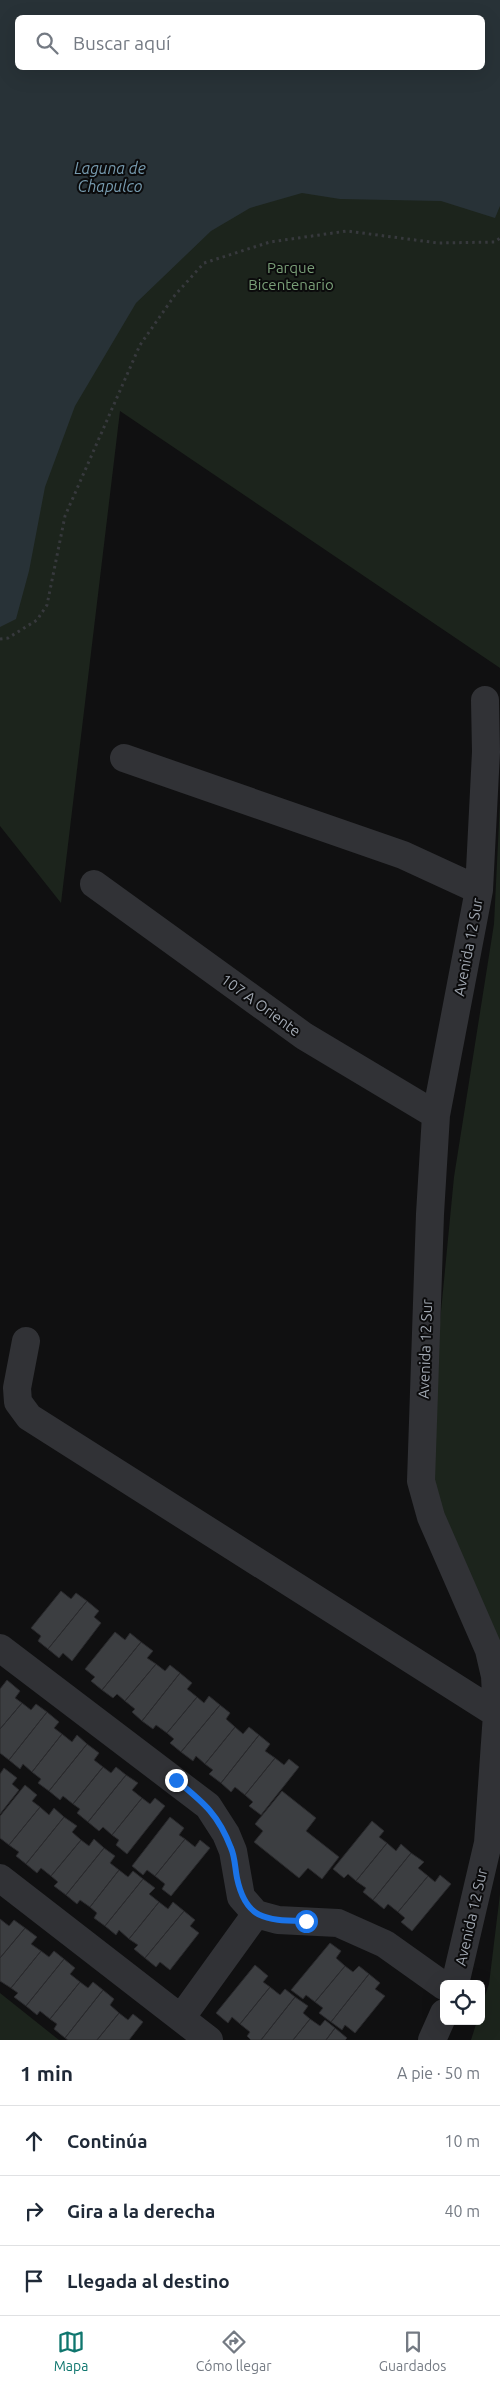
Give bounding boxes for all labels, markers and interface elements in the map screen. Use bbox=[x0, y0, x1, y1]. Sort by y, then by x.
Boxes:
search box bbox=[15, 15, 485, 70]
icon: search bbox=[33, 29, 61, 57]
text: Buscar aquí bbox=[73, 32, 171, 54]
water label: Laguna de Chapulco bbox=[74, 159, 146, 195]
park label: Parque Bicentenario bbox=[248, 259, 334, 293]
street label: Avenida 12 Sur bbox=[450, 896, 486, 998]
street label: 107 A Oriente bbox=[218, 971, 304, 1039]
street label: Avenida 12 Sur bbox=[415, 1299, 435, 1399]
route end bbox=[165, 1769, 188, 1792]
street label: Avenida 12 Sur bbox=[452, 1866, 491, 1968]
route start bbox=[295, 1910, 318, 1933]
map controls bbox=[440, 1980, 485, 2025]
button: locate bbox=[440, 1980, 485, 2025]
text: 1 min bbox=[20, 2061, 73, 2085]
text: A pie · 50 m bbox=[397, 2064, 480, 2082]
icon: ahead bbox=[20, 2127, 48, 2155]
text: Continúa bbox=[67, 2130, 148, 2152]
text: 10 m bbox=[444, 2132, 480, 2150]
icon: right bbox=[20, 2197, 48, 2225]
text: Gira a la derecha bbox=[67, 2200, 215, 2222]
text: 40 m bbox=[444, 2202, 480, 2220]
icon: arrive bbox=[20, 2267, 48, 2295]
text: Llegada al destino bbox=[67, 2270, 230, 2292]
tab: Mapa bbox=[54, 2328, 88, 2374]
tab: Cómo llegar bbox=[196, 2328, 271, 2374]
tab: Guardados bbox=[379, 2328, 446, 2374]

